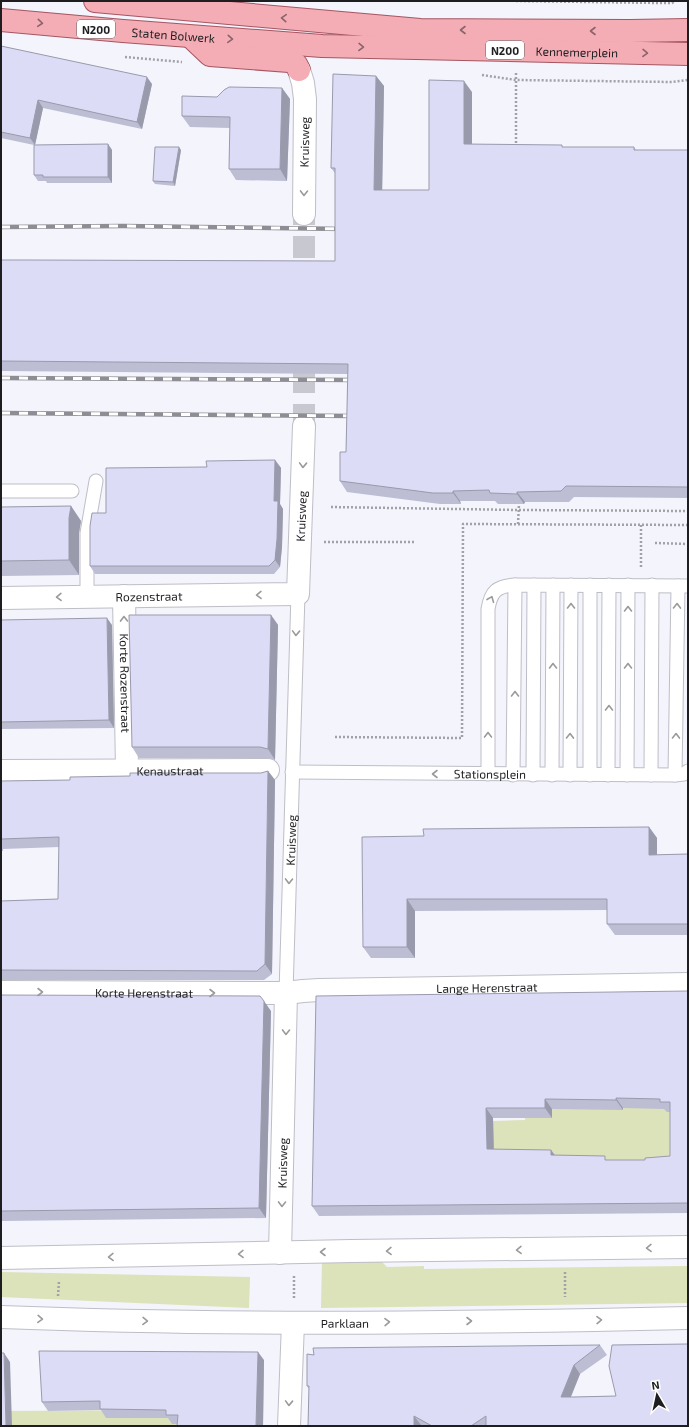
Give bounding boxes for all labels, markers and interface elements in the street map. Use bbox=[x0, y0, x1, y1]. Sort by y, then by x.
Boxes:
one-way arrow bbox=[281, 14, 287, 23]
one-way arrow bbox=[37, 19, 43, 28]
road number: N200 bbox=[77, 20, 115, 38]
street label: Staten Bolwerk bbox=[131, 25, 216, 45]
one-way arrow bbox=[460, 26, 466, 34]
one-way arrow bbox=[590, 27, 596, 35]
one-way arrow bbox=[227, 35, 233, 44]
road number: N200 bbox=[486, 41, 524, 59]
one-way arrow bbox=[358, 42, 364, 51]
street label: Kennemerplein bbox=[535, 44, 618, 59]
one-way arrow bbox=[642, 49, 648, 58]
street label: Kruisweg bbox=[297, 116, 311, 168]
one-way arrow bbox=[300, 190, 308, 196]
one-way arrow bbox=[298, 462, 307, 468]
street label: Kruisweg bbox=[293, 490, 309, 542]
street label: Rozenstraat bbox=[115, 589, 183, 603]
one-way arrow bbox=[256, 591, 262, 599]
one-way arrow bbox=[56, 593, 62, 601]
one-way arrow bbox=[487, 595, 495, 602]
one-way arrow bbox=[567, 603, 575, 609]
one-way arrow bbox=[673, 603, 681, 609]
one-way arrow bbox=[624, 606, 632, 612]
one-way arrow bbox=[120, 616, 129, 622]
one-way arrow bbox=[292, 630, 301, 636]
street label: Korte Rozenstraat bbox=[118, 633, 133, 733]
one-way arrow bbox=[549, 663, 557, 669]
one-way arrow bbox=[624, 663, 632, 669]
one-way arrow bbox=[511, 691, 519, 697]
one-way arrow bbox=[605, 705, 613, 711]
one-way arrow bbox=[484, 732, 492, 738]
one-way arrow bbox=[566, 733, 574, 739]
one-way arrow bbox=[672, 733, 680, 739]
street label: Kenaustraat bbox=[136, 763, 204, 777]
street label: Stationsplein bbox=[454, 766, 526, 781]
one-way arrow bbox=[432, 770, 438, 778]
street label: Kruisweg bbox=[283, 814, 298, 866]
one-way arrow bbox=[285, 878, 293, 884]
street label: Lange Herenstraat bbox=[436, 979, 538, 995]
street label: Korte Herenstraat bbox=[95, 985, 194, 1000]
one-way arrow bbox=[37, 988, 43, 996]
one-way arrow bbox=[209, 989, 215, 997]
one-way arrow bbox=[281, 1029, 290, 1035]
street label: Kruisweg bbox=[274, 1137, 290, 1189]
one-way arrow bbox=[277, 1201, 286, 1207]
one-way arrow bbox=[646, 1244, 652, 1252]
one-way arrow bbox=[516, 1246, 522, 1254]
one-way arrow bbox=[386, 1247, 392, 1255]
one-way arrow bbox=[320, 1248, 326, 1256]
one-way arrow bbox=[238, 1250, 244, 1258]
one-way arrow bbox=[108, 1253, 114, 1261]
one-way arrow bbox=[37, 1314, 43, 1323]
street label: Parklaan bbox=[321, 1316, 369, 1330]
one-way arrow bbox=[596, 1316, 602, 1324]
one-way arrow bbox=[142, 1317, 148, 1325]
one-way arrow bbox=[466, 1317, 472, 1325]
one-way arrow bbox=[384, 1318, 390, 1326]
north arrow bbox=[637, 1375, 677, 1415]
text: N bbox=[650, 1378, 660, 1392]
one-way arrow bbox=[285, 1400, 294, 1406]

